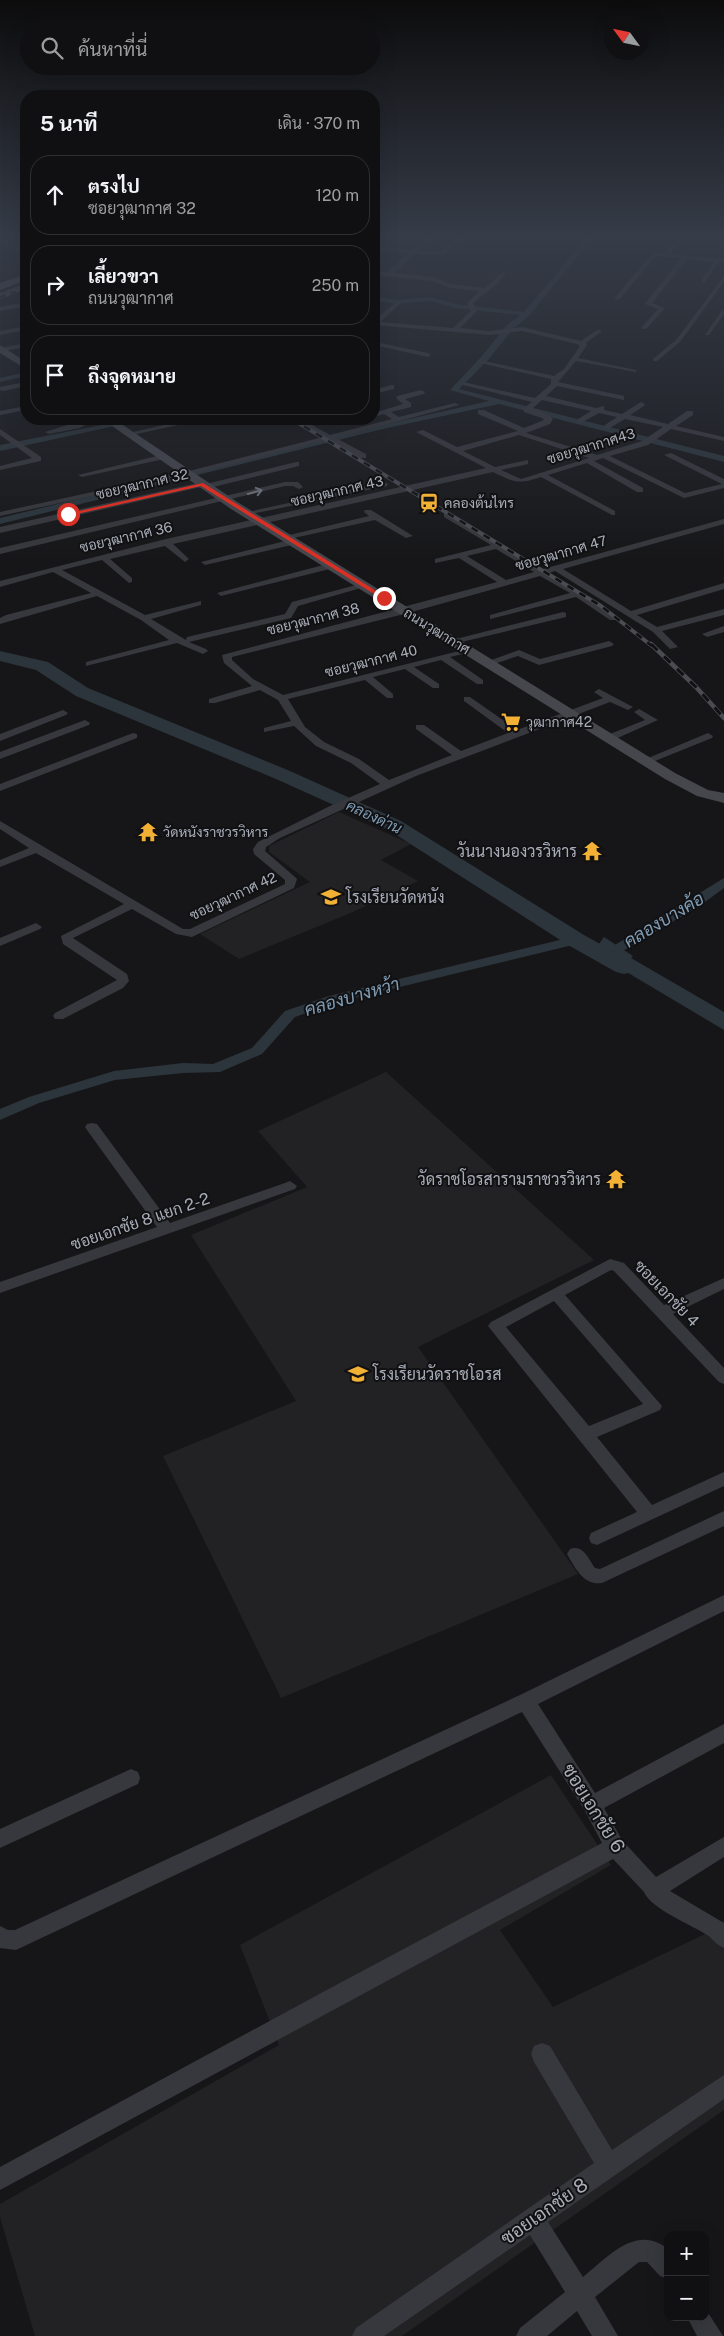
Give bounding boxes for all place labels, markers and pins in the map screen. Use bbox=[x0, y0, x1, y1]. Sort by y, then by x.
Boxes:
station icon: คลองต้นไทร bbox=[418, 492, 440, 514]
place label: คลองต้นไทร bbox=[444, 494, 514, 511]
supermarket icon: วุฒากาศ42 bbox=[500, 711, 522, 733]
place label: วุฒากาศ42 bbox=[526, 714, 592, 732]
temple icon: วัดหนังราชวรวิหาร bbox=[137, 821, 159, 843]
place label: วัดหนังราชวรวิหาร bbox=[163, 824, 268, 840]
temple icon: วันนางนองวรวิหาร bbox=[581, 840, 603, 862]
place label: วันนางนองวรวิหาร bbox=[457, 841, 577, 861]
school or university icon: โรงเรียนวัดหนัง bbox=[320, 886, 342, 908]
place label: โรงเรียนวัดหนัง bbox=[345, 886, 444, 907]
place label: วัดราชโอรสารามราชวรวิหาร bbox=[418, 1168, 601, 1189]
temple icon: วัดราชโอรสารามราชวรวิหาร bbox=[605, 1168, 627, 1190]
school or university icon: โรงเรียนวัดราชโอรส bbox=[347, 1363, 369, 1385]
place label: โรงเรียนวัดราชโอรส bbox=[372, 1363, 501, 1384]

